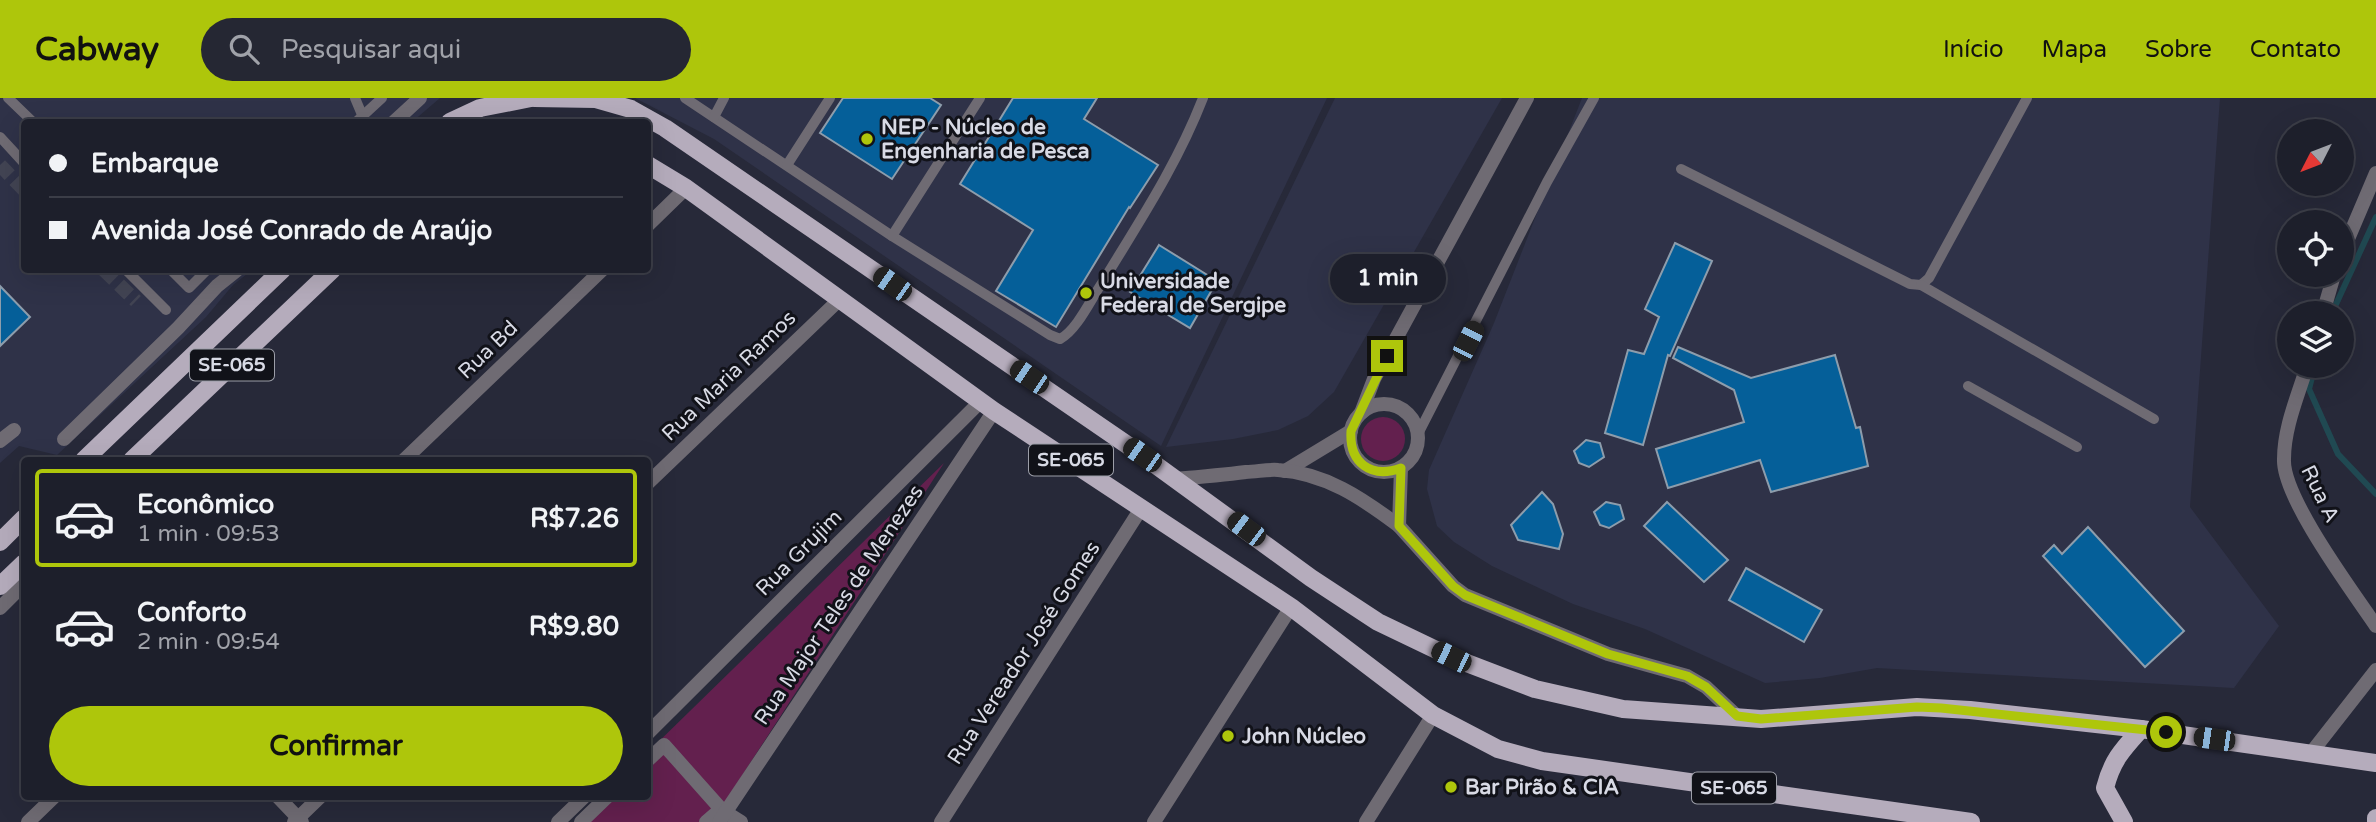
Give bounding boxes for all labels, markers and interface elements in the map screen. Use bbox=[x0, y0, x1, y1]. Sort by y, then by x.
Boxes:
search box bbox=[201, 18, 691, 81]
text: Cabway bbox=[35, 30, 159, 69]
icon: search bbox=[225, 30, 263, 68]
text: Pesquisar aqui bbox=[281, 34, 461, 65]
text: Início bbox=[1943, 35, 2004, 64]
text: Mapa bbox=[2042, 35, 2107, 64]
text: Sobre bbox=[2145, 35, 2212, 64]
text: Contato bbox=[2250, 35, 2341, 64]
place label: NEP - Núcleo de Engenharia de Pesca bbox=[881, 115, 1089, 164]
north arrow bbox=[2277, 119, 2354, 196]
map controls bbox=[2277, 119, 2354, 378]
marker: NEP - Núcleo de Engenharia de Pesca bbox=[859, 131, 875, 147]
text: Embarque bbox=[91, 148, 219, 179]
button: locate bbox=[2277, 210, 2354, 287]
text: Avenida José Conrado de Araújo bbox=[91, 215, 492, 246]
callout: 1 min bbox=[1329, 254, 1445, 303]
car bbox=[869, 263, 916, 305]
text: 1 min bbox=[1357, 264, 1419, 292]
place label: Universidade Federal de Sergipe bbox=[1100, 269, 1286, 318]
marker: Universidade Federal de Sergipe bbox=[1078, 285, 1094, 301]
button: layers bbox=[2277, 301, 2354, 378]
street label: Rua Maria Ramos bbox=[657, 306, 801, 446]
street label: Rua Bd bbox=[453, 316, 523, 384]
car bbox=[1450, 318, 1487, 364]
route end bbox=[1371, 340, 1403, 372]
road number: SE-065 bbox=[190, 350, 274, 380]
car bbox=[1006, 357, 1053, 397]
car bbox=[1119, 434, 1166, 476]
road number: SE-065 bbox=[1029, 444, 1113, 476]
street label: Rua A bbox=[2295, 461, 2345, 527]
street label: Rua Major Teles de Menezes bbox=[749, 480, 929, 730]
icon: car bbox=[53, 487, 116, 550]
text: Econômico bbox=[137, 489, 274, 520]
text: R$7.26 bbox=[530, 503, 619, 534]
street label: Rua Grujim bbox=[751, 505, 847, 601]
car bbox=[1223, 508, 1270, 550]
text: 1 min · 09:53 bbox=[137, 520, 280, 548]
street label: Rua Vereador José Gomes bbox=[942, 537, 1106, 769]
icon: car bbox=[53, 595, 116, 658]
text: Conforto bbox=[137, 597, 246, 628]
text: R$9.80 bbox=[529, 611, 619, 642]
text: 2 min · 09:54 bbox=[137, 628, 280, 656]
car bbox=[1428, 638, 1475, 676]
button: Confirmar bbox=[49, 706, 623, 786]
route start bbox=[2150, 716, 2182, 748]
place label: John Núcleo bbox=[1241, 724, 1366, 749]
car bbox=[2192, 726, 2237, 752]
marker: John Núcleo bbox=[1220, 728, 1236, 744]
road number: SE-065 bbox=[1692, 772, 1776, 804]
place label: Bar Pirão & CIA bbox=[1465, 775, 1619, 800]
marker: Bar Pirão & CIA bbox=[1443, 779, 1459, 795]

